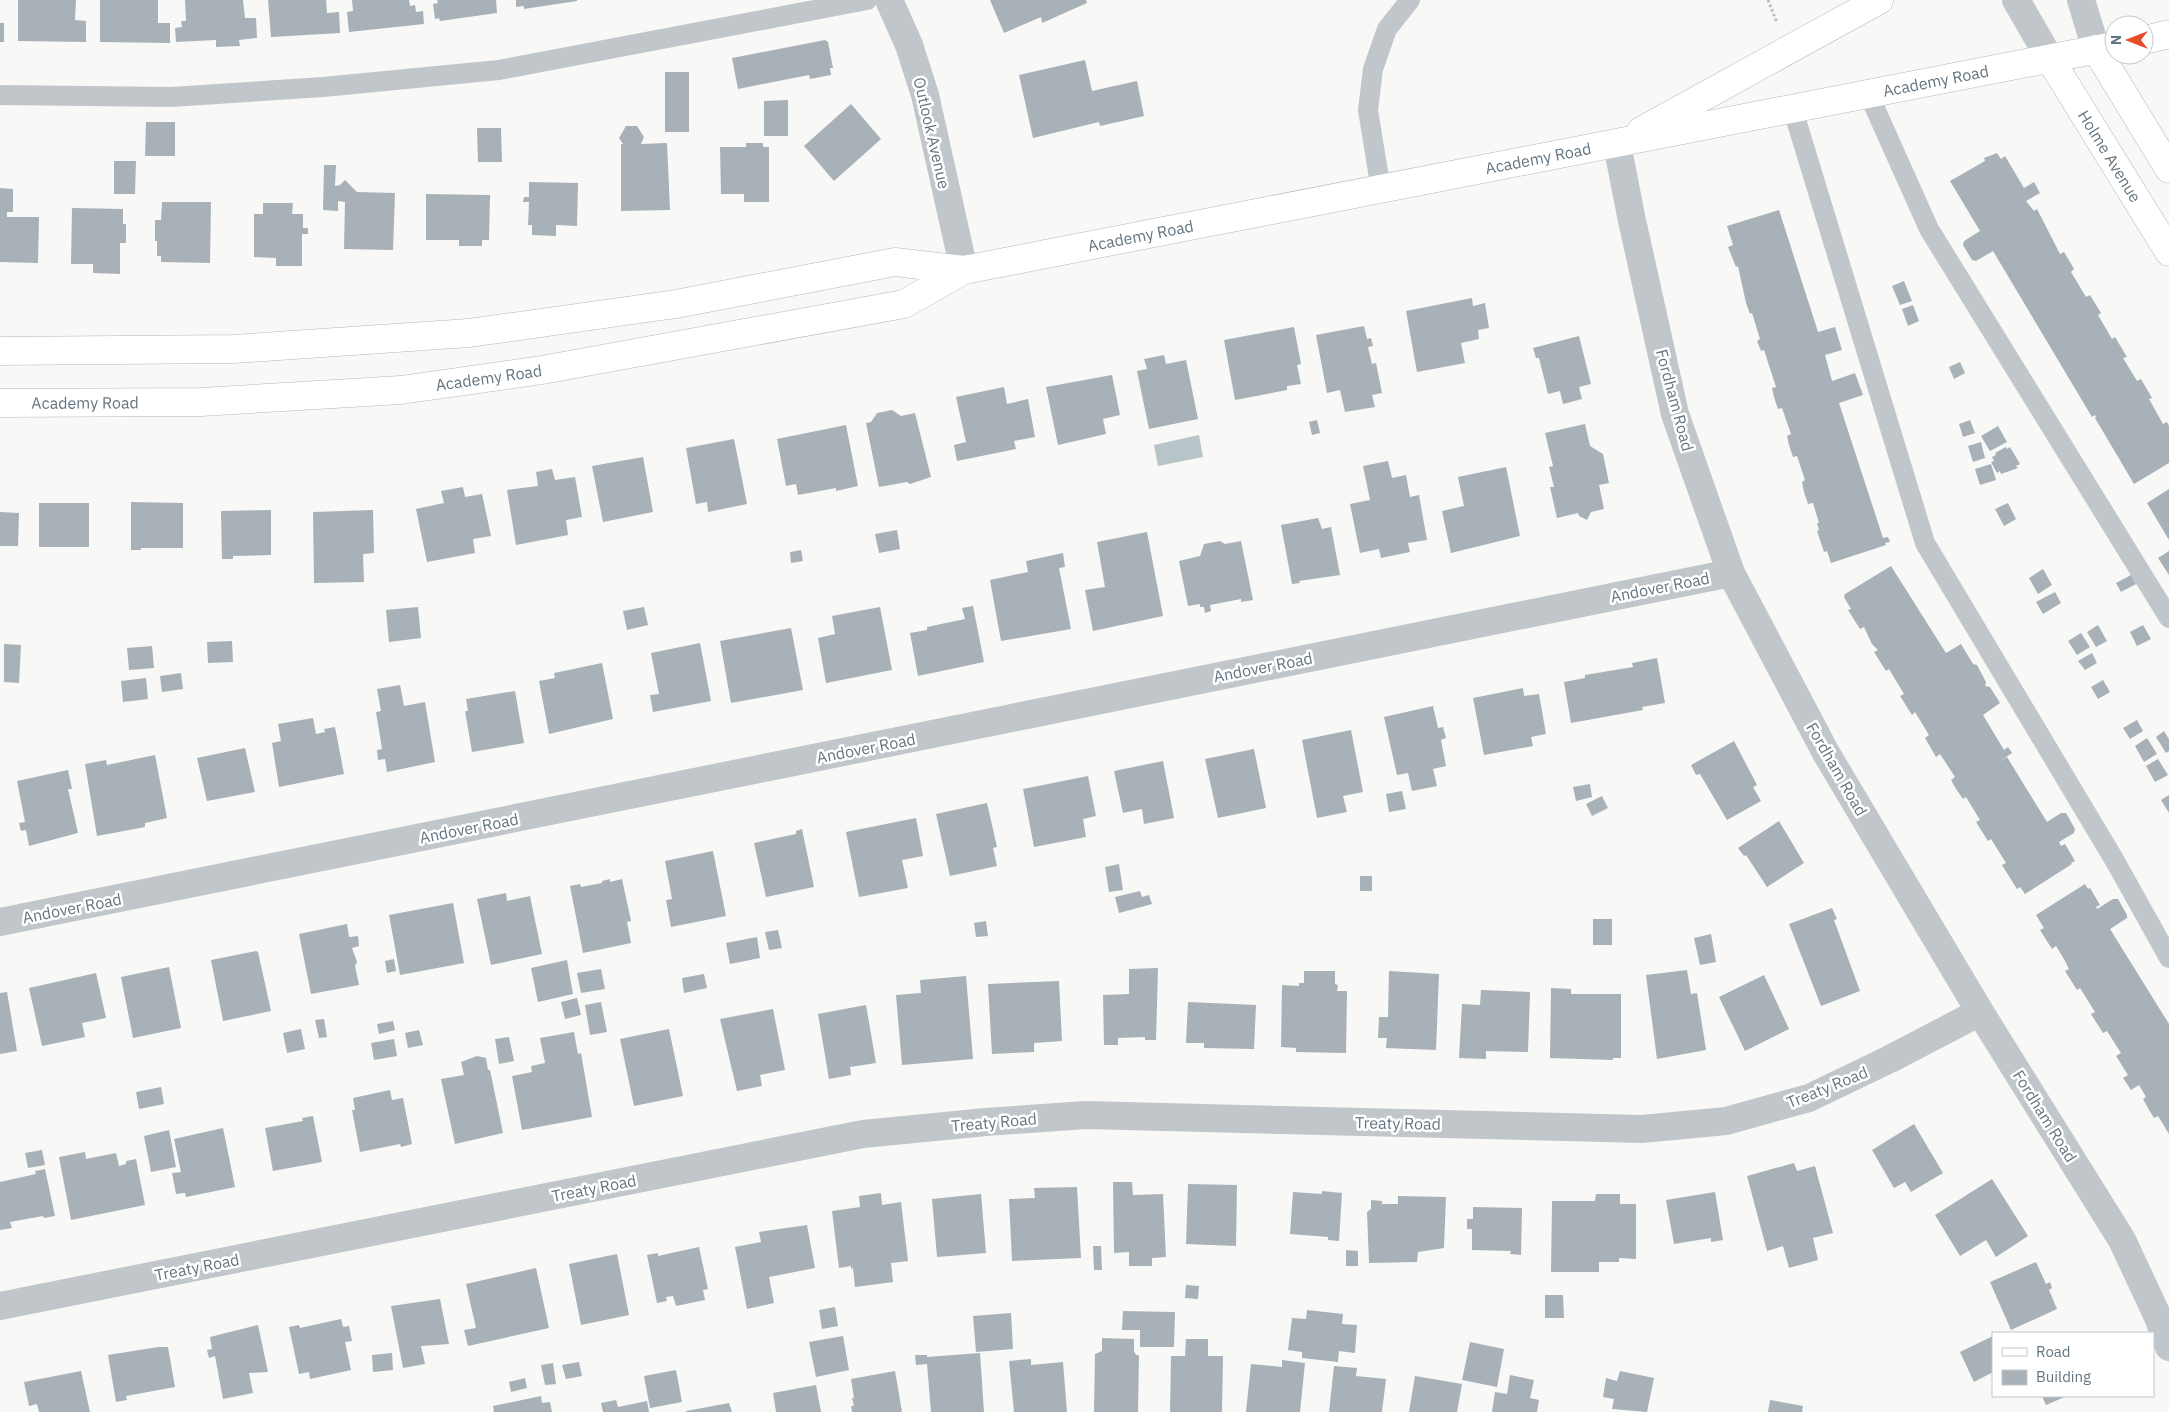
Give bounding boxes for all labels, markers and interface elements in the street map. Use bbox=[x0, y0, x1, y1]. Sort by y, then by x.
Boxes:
north arrow bbox=[2104, 15, 2154, 65]
text: N bbox=[2107, 35, 2125, 45]
street label: Academy Road bbox=[1881, 61, 1990, 101]
street label: Outlook Avenue bbox=[909, 75, 955, 191]
street label: Holme Avenue bbox=[2074, 106, 2146, 206]
street label: Academy Road bbox=[1484, 138, 1593, 178]
street label: Academy Road bbox=[1086, 216, 1195, 256]
street label: Fordham Road bbox=[1652, 347, 1698, 453]
street label: Academy Road bbox=[434, 360, 543, 395]
street label: Academy Road bbox=[31, 392, 139, 413]
street label: Andover Road bbox=[1609, 568, 1711, 606]
street label: Andover Road bbox=[1212, 648, 1314, 686]
street label: Fordham Road bbox=[1802, 719, 1872, 819]
street label: Andover Road bbox=[815, 729, 917, 767]
street label: Andover Road bbox=[418, 809, 520, 847]
street label: Andover Road bbox=[21, 889, 123, 927]
street label: Treaty Road bbox=[1784, 1062, 1870, 1112]
street label: Fordham Road bbox=[2009, 1066, 2081, 1166]
street label: Treaty Road bbox=[950, 1108, 1038, 1136]
street label: Treaty Road bbox=[1355, 1112, 1441, 1134]
street label: Treaty Road bbox=[550, 1170, 638, 1206]
street label: Treaty Road bbox=[153, 1249, 241, 1285]
legend bbox=[1992, 1332, 2154, 1397]
text: Road bbox=[2036, 1342, 2071, 1361]
text: Building bbox=[2036, 1367, 2091, 1386]

